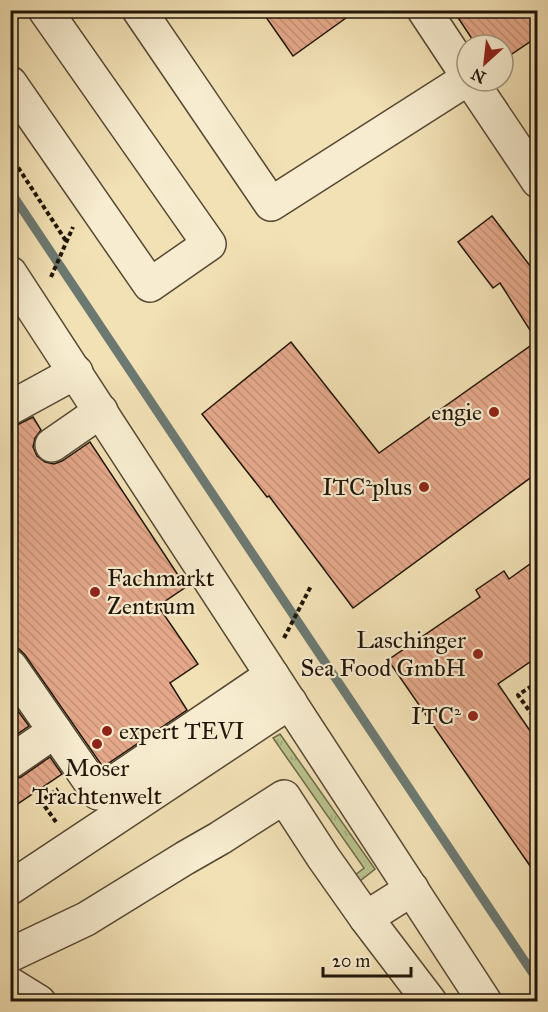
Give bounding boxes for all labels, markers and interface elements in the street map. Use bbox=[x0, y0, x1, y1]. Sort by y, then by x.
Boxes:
north arrow bbox=[455, 33, 515, 93]
text: N bbox=[468, 64, 489, 87]
place label: engie bbox=[431, 397, 482, 427]
marker: engie bbox=[487, 405, 501, 419]
place label: ITC²plus bbox=[322, 472, 412, 502]
marker: ITC²plus bbox=[417, 480, 431, 494]
place label: Fachmarkt Zentrum bbox=[107, 563, 215, 621]
marker: Fachmarkt Zentrum bbox=[88, 585, 102, 599]
place label: Laschinger Sea Food GmbH bbox=[300, 625, 466, 683]
marker: Laschinger Sea Food GmbH bbox=[471, 647, 485, 661]
place label: ITC² bbox=[411, 701, 462, 731]
marker: ITC² bbox=[466, 709, 480, 723]
place label: expert TEVI bbox=[119, 716, 245, 746]
marker: expert TEVI bbox=[100, 724, 114, 738]
marker: Moser Trachtenwelt bbox=[90, 737, 104, 751]
place label: Moser Trachtenwelt bbox=[32, 753, 162, 811]
scale bar bbox=[323, 940, 412, 978]
text: 20 m bbox=[332, 950, 370, 972]

